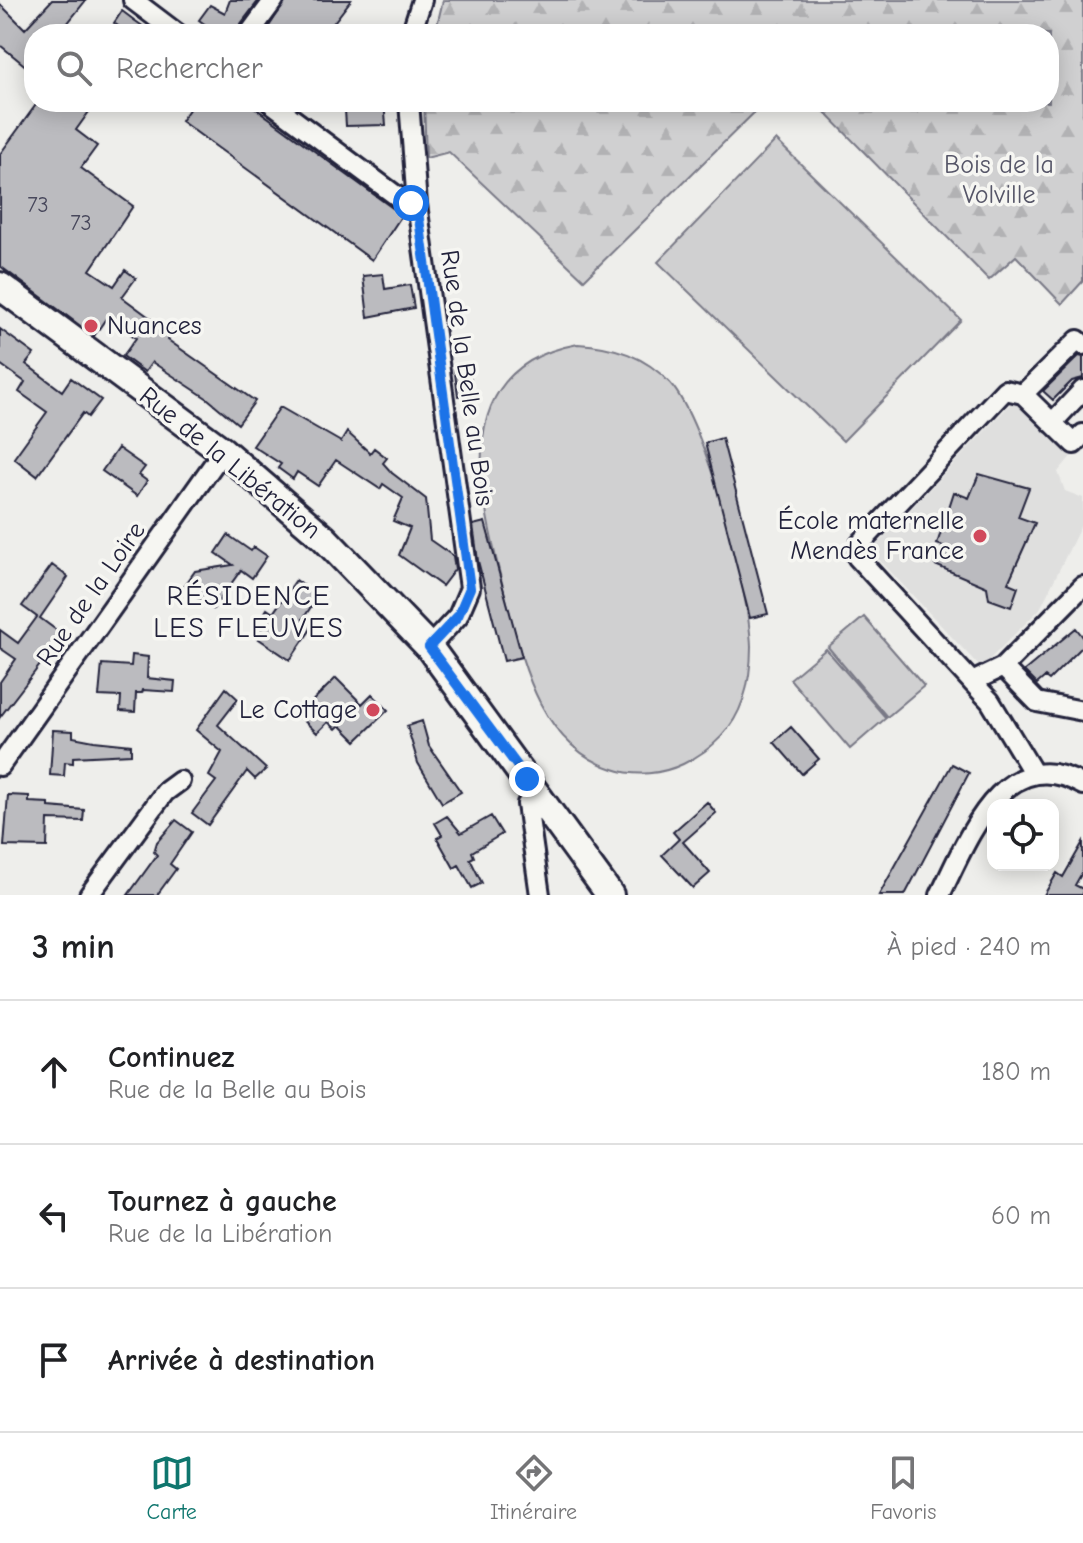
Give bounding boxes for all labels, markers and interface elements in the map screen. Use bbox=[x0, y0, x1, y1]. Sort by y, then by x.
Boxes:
search box bbox=[24, 24, 1059, 112]
icon: search bbox=[52, 46, 96, 90]
text: Rechercher bbox=[116, 51, 263, 86]
park label: Bois de la Volville bbox=[944, 150, 1054, 210]
route start bbox=[393, 185, 429, 221]
house number: 73 bbox=[27, 192, 49, 218]
house number: 73 bbox=[70, 210, 92, 236]
street label: Rue de la Belle au Bois bbox=[434, 248, 500, 508]
place label: Nuances bbox=[107, 311, 202, 341]
marker: Nuances bbox=[82, 317, 100, 335]
street label: Rue de la Libération bbox=[133, 381, 327, 545]
place label: École maternelle Mendès France bbox=[778, 505, 964, 566]
street label: Rue de la Loire bbox=[30, 516, 152, 672]
marker: École maternelle Mendès France bbox=[971, 527, 989, 545]
district label: RÉSIDENCE LES FLEUVES bbox=[153, 579, 345, 644]
place label: Le Cottage bbox=[239, 695, 357, 725]
marker: Le Cottage bbox=[364, 701, 382, 719]
route end bbox=[509, 761, 545, 797]
map controls bbox=[987, 799, 1059, 871]
button: locate bbox=[987, 799, 1059, 871]
text: 3 min bbox=[32, 927, 115, 967]
text: À pied · 240 m bbox=[887, 932, 1051, 962]
text: Continuez bbox=[108, 1040, 234, 1075]
icon: ahead bbox=[32, 1050, 76, 1094]
text: 180 m bbox=[981, 1057, 1051, 1087]
text: Rue de la Belle au Bois bbox=[108, 1075, 366, 1105]
text: Tournez à gauche bbox=[108, 1184, 337, 1219]
icon: left bbox=[32, 1194, 76, 1238]
text: 60 m bbox=[991, 1201, 1051, 1231]
text: Rue de la Libération bbox=[108, 1219, 332, 1249]
icon: arrive bbox=[32, 1338, 76, 1382]
text: Arrivée à destination bbox=[108, 1343, 375, 1378]
tab: Carte bbox=[147, 1451, 197, 1525]
tab: Itinéraire bbox=[490, 1451, 577, 1525]
tab: Favoris bbox=[870, 1451, 936, 1525]

